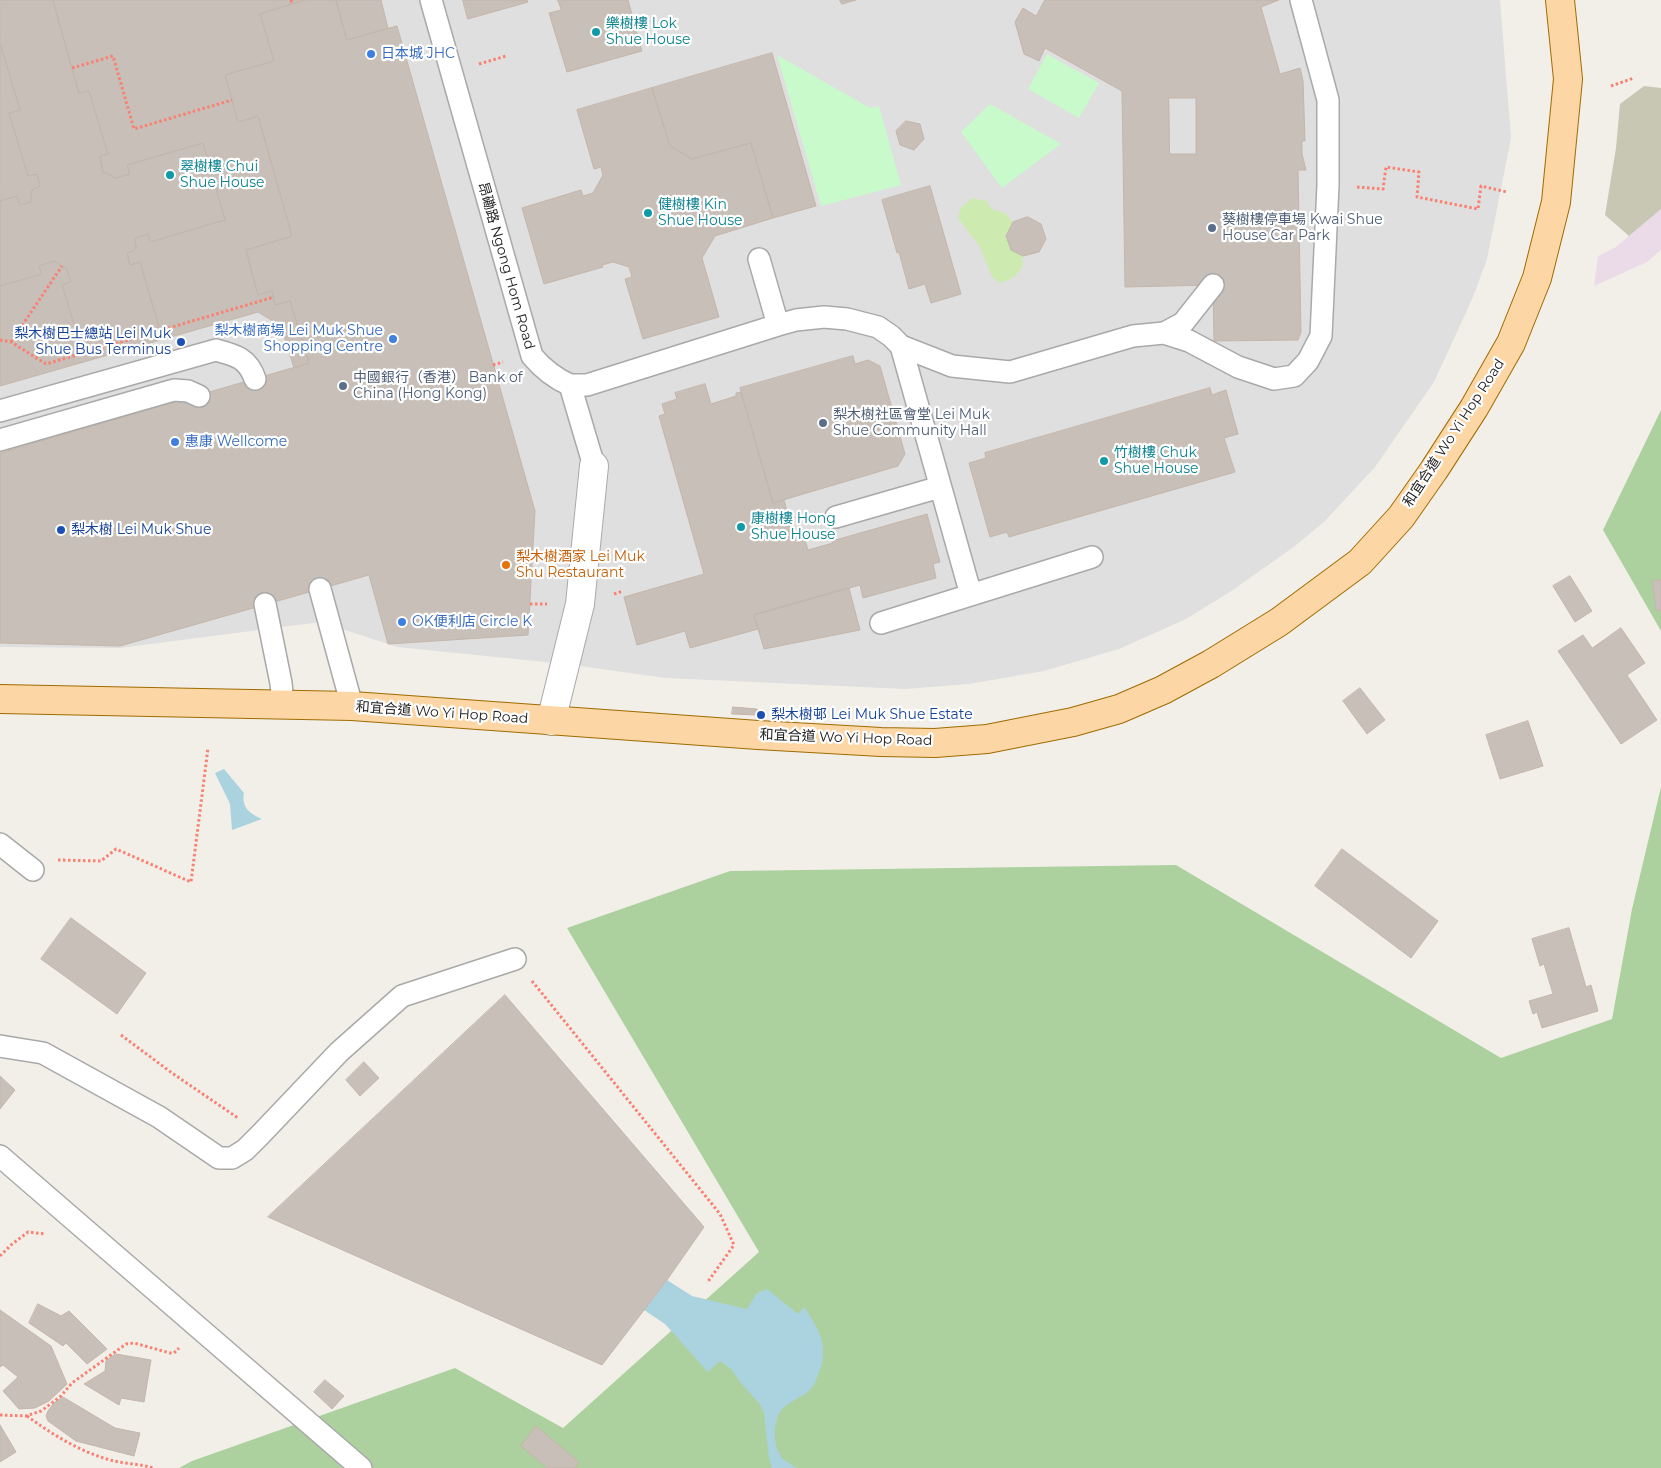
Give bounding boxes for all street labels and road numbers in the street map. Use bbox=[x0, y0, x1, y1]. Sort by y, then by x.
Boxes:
street label: 昂磡路 Ngong Hom Road bbox=[474, 180, 538, 352]
street label: 和宜合道 Wo Yi Hop Road bbox=[1400, 356, 1508, 510]
street label: 和宜合道 Wo Yi Hop Road bbox=[355, 699, 529, 727]
street label: 和宜合道 Wo Yi Hop Road bbox=[759, 727, 933, 749]

